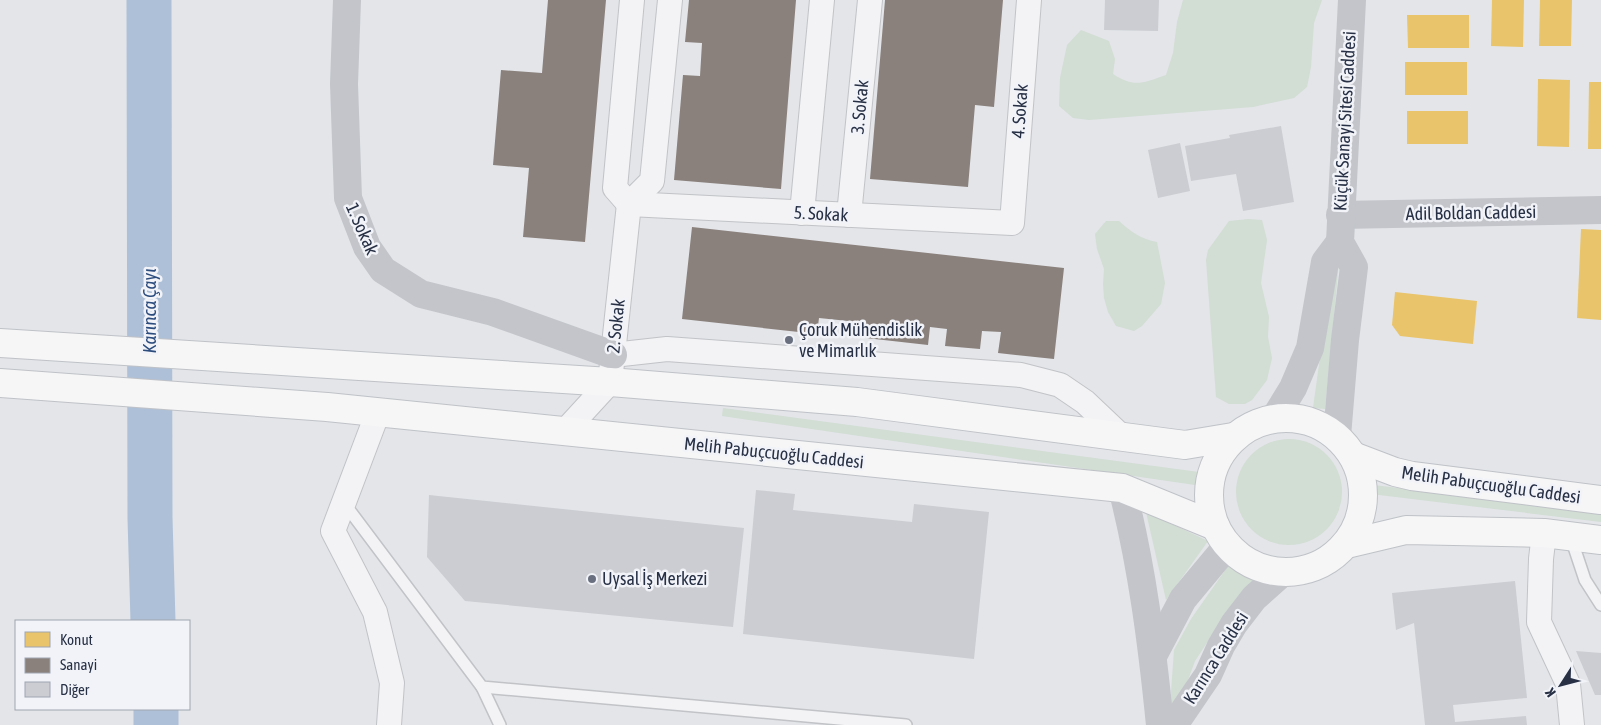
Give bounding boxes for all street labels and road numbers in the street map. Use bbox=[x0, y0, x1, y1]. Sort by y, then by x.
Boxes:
street label: Küçük Sanayi Sitesi Caddesi bbox=[1329, 30, 1360, 211]
street label: 3. Sokak bbox=[847, 79, 872, 135]
street label: 4. Sokak bbox=[1007, 83, 1032, 139]
street label: 1. Sokak bbox=[342, 200, 383, 258]
street label: Adil Boldan Caddesi bbox=[1406, 201, 1536, 224]
street label: 5. Sokak bbox=[793, 202, 849, 225]
street label: 2. Sokak bbox=[602, 298, 629, 354]
street label: Melih Pabuçcuoğlu Caddesi bbox=[683, 433, 865, 472]
street label: Melih Pabuçcuoğlu Caddesi bbox=[1400, 462, 1582, 507]
street label: Karınca Caddesi bbox=[1179, 608, 1252, 708]

